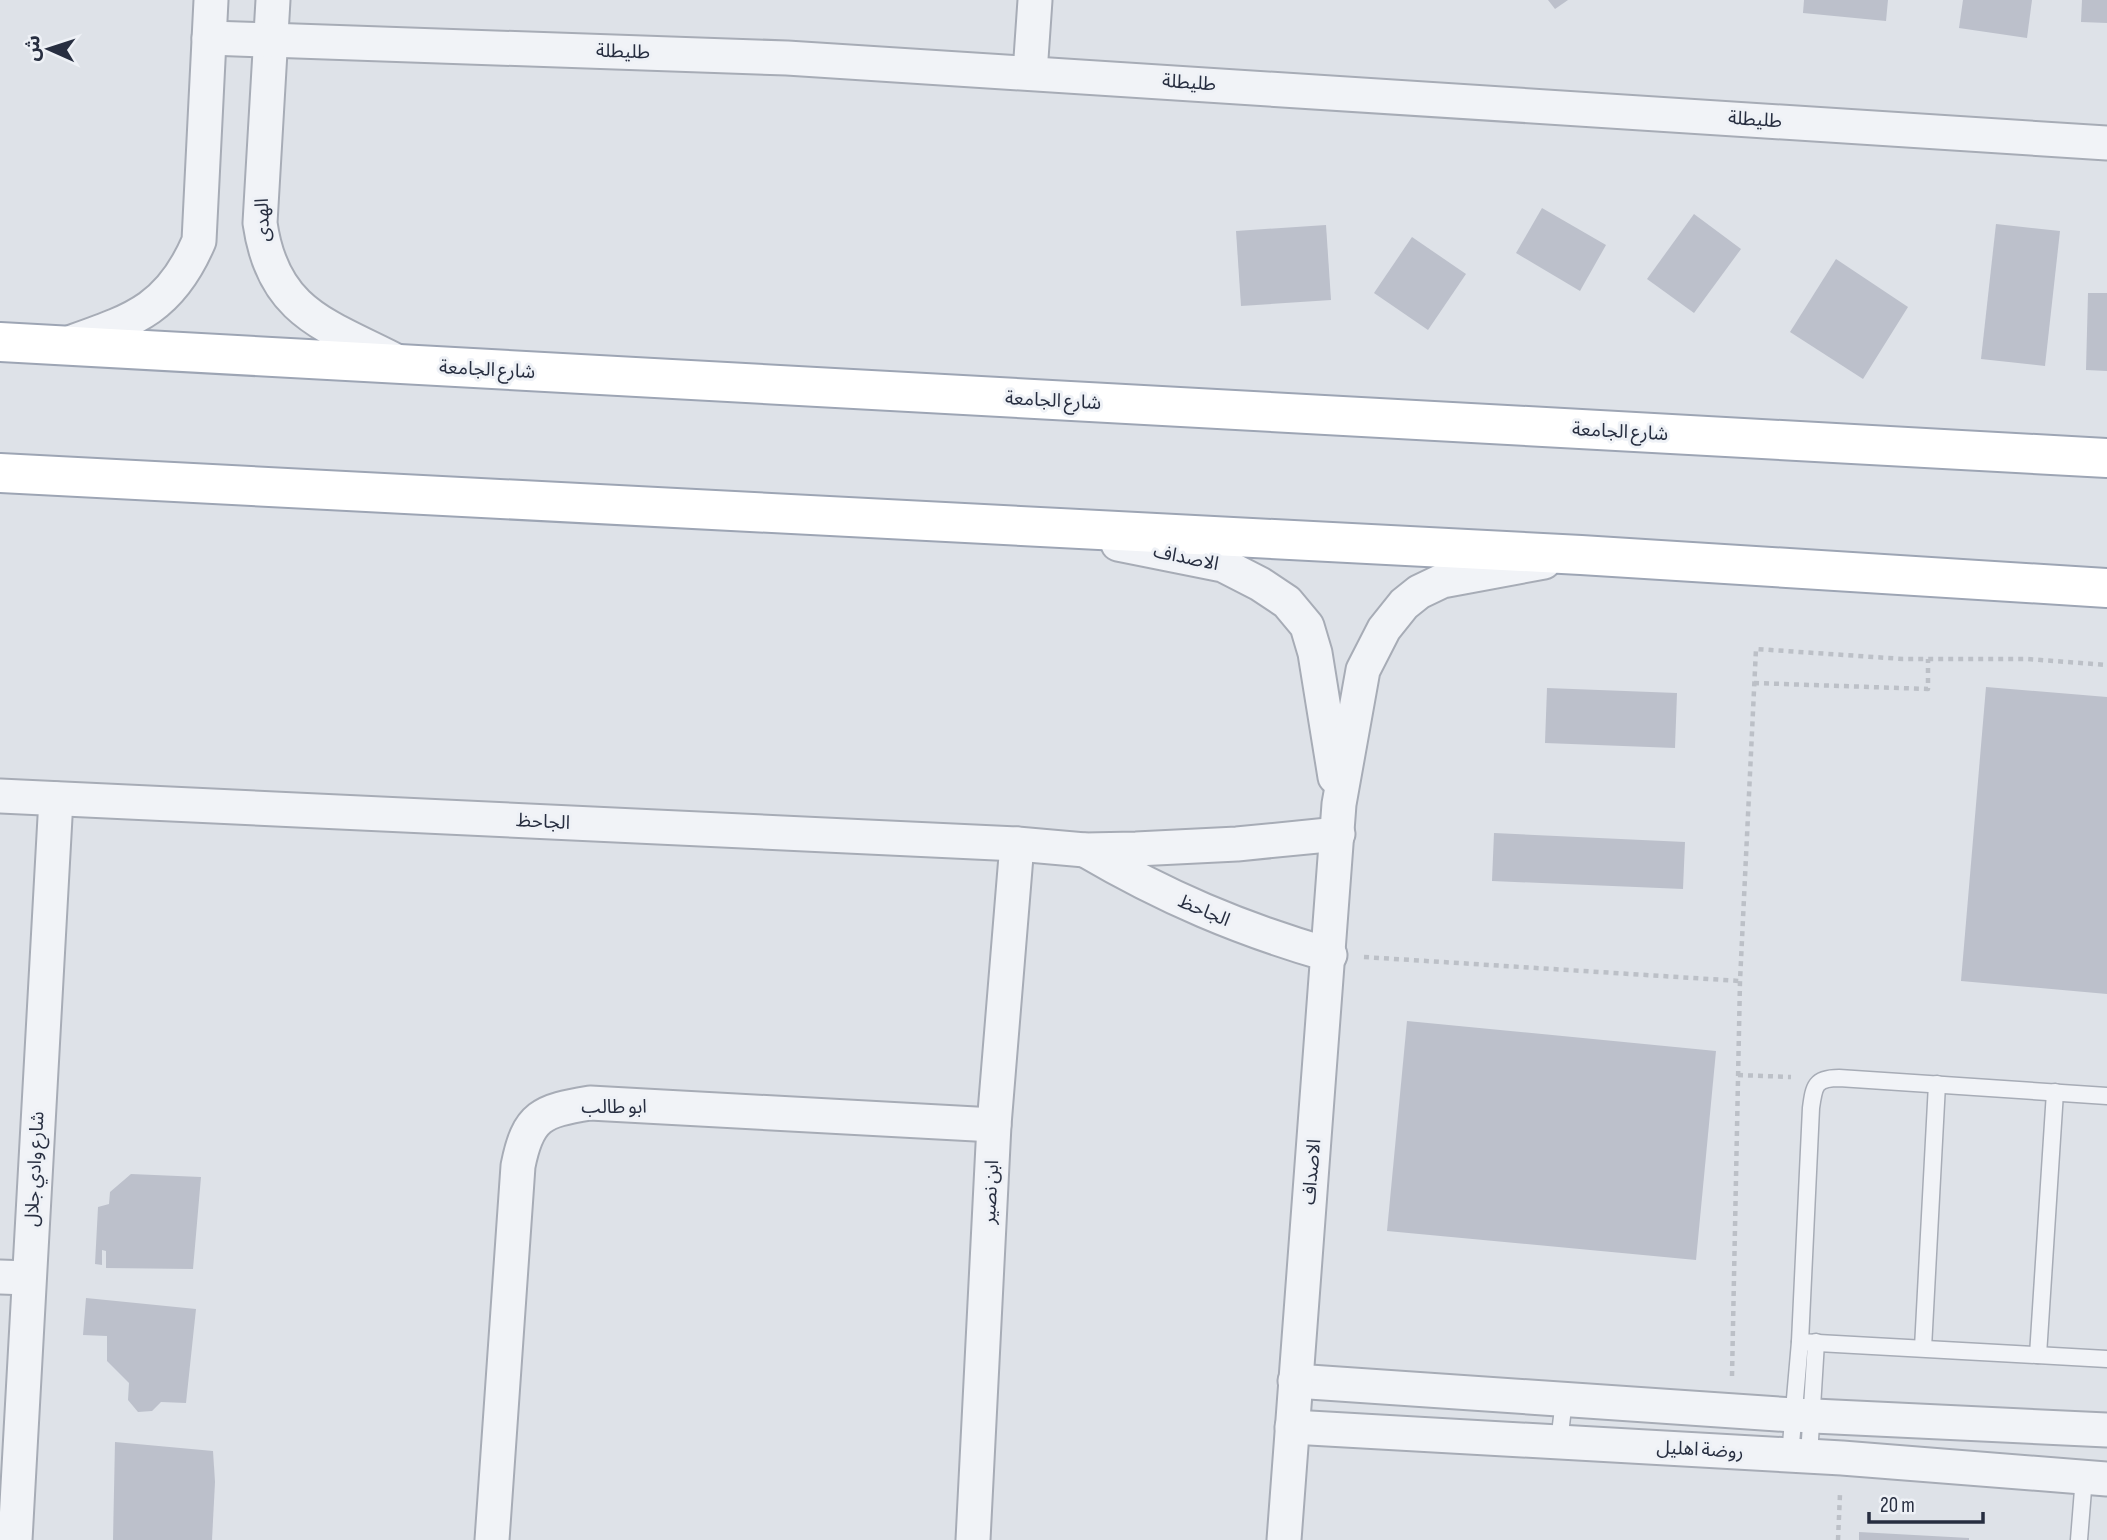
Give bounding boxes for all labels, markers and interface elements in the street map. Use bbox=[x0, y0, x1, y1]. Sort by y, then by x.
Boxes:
north arrow bbox=[14, 14, 84, 84]
text: ش bbox=[21, 35, 46, 62]
street label: طليطلة bbox=[596, 40, 651, 64]
street label: طليطلة bbox=[1161, 70, 1217, 96]
street label: طليطلة bbox=[1727, 107, 1783, 133]
street label: الهدى bbox=[251, 198, 275, 242]
street label: شارع الجامعة bbox=[438, 356, 536, 385]
street label: شارع الجامعة bbox=[1004, 387, 1102, 416]
street label: شارع الجامعة bbox=[1571, 418, 1669, 447]
street label: الاصداف bbox=[1151, 540, 1221, 576]
street label: الجاحظ bbox=[515, 809, 571, 835]
street label: الجاحظ bbox=[1175, 890, 1233, 932]
street label: ابو طالب bbox=[581, 1096, 647, 1119]
street label: شارع وادي جلال bbox=[20, 1111, 52, 1227]
street label: الاصداف bbox=[1298, 1138, 1326, 1206]
street label: ابن نصير bbox=[978, 1159, 1004, 1226]
street label: روضة اهليل bbox=[1656, 1436, 1744, 1464]
scale bar bbox=[1869, 1480, 1983, 1524]
text: 20 m bbox=[1880, 1493, 1915, 1518]

